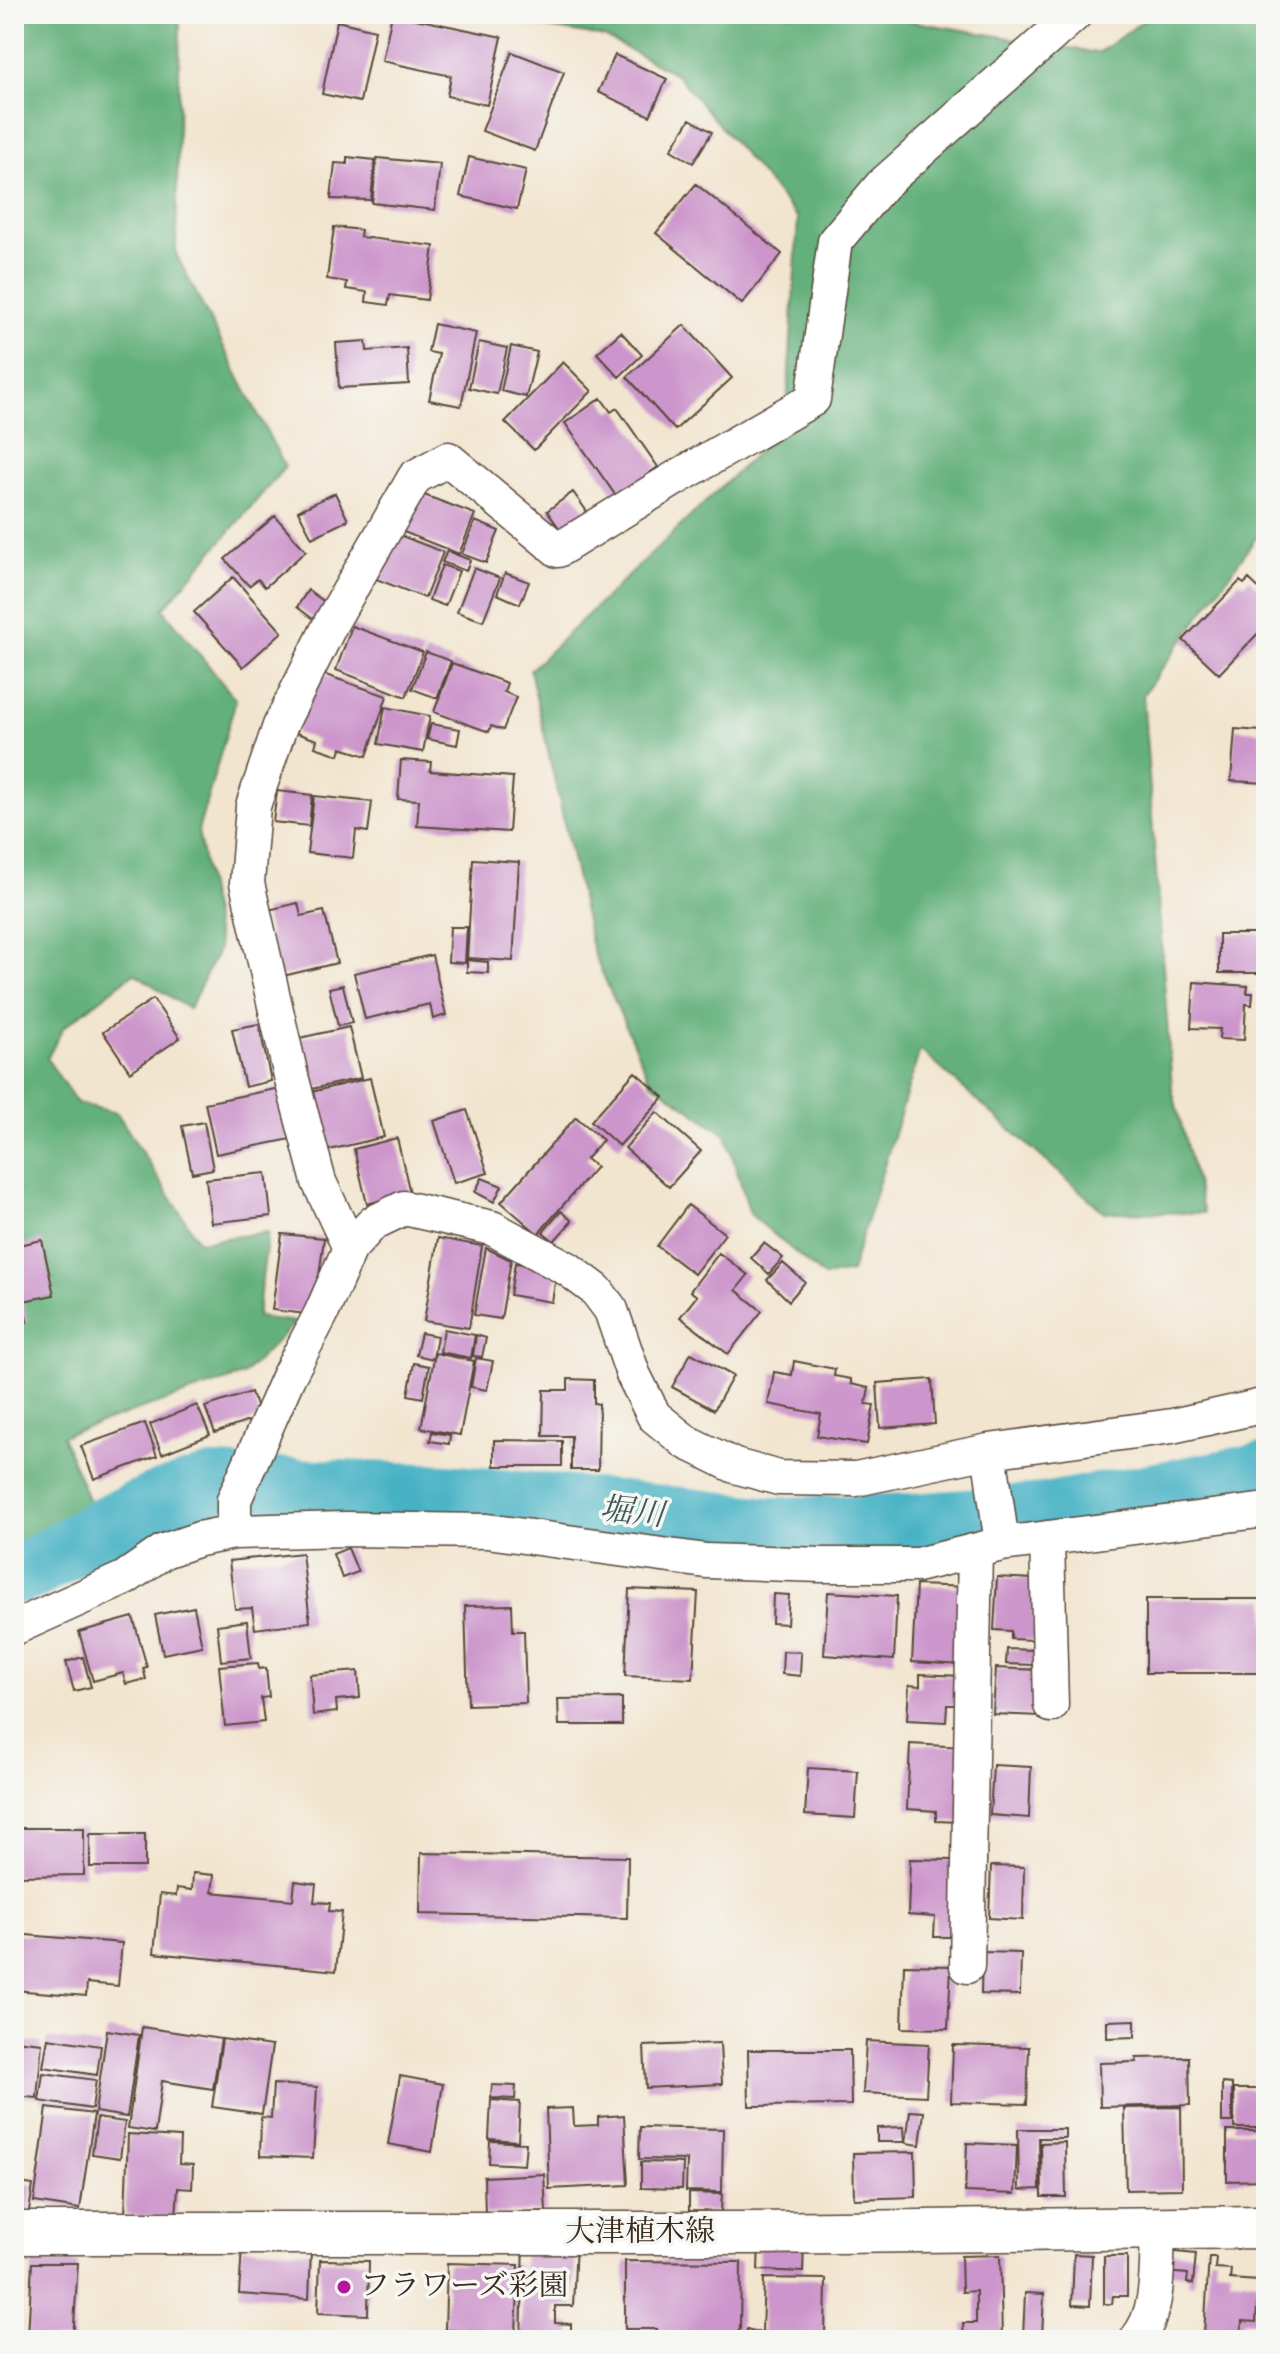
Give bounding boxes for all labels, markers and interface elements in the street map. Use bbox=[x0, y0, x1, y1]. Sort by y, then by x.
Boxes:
water label: 堀川 bbox=[598, 1492, 669, 1534]
street label: 大津植木線 bbox=[565, 2215, 715, 2248]
place label: フラワーズ彩園 bbox=[360, 2270, 569, 2302]
marker: フラワーズ彩園 bbox=[335, 2278, 353, 2296]

